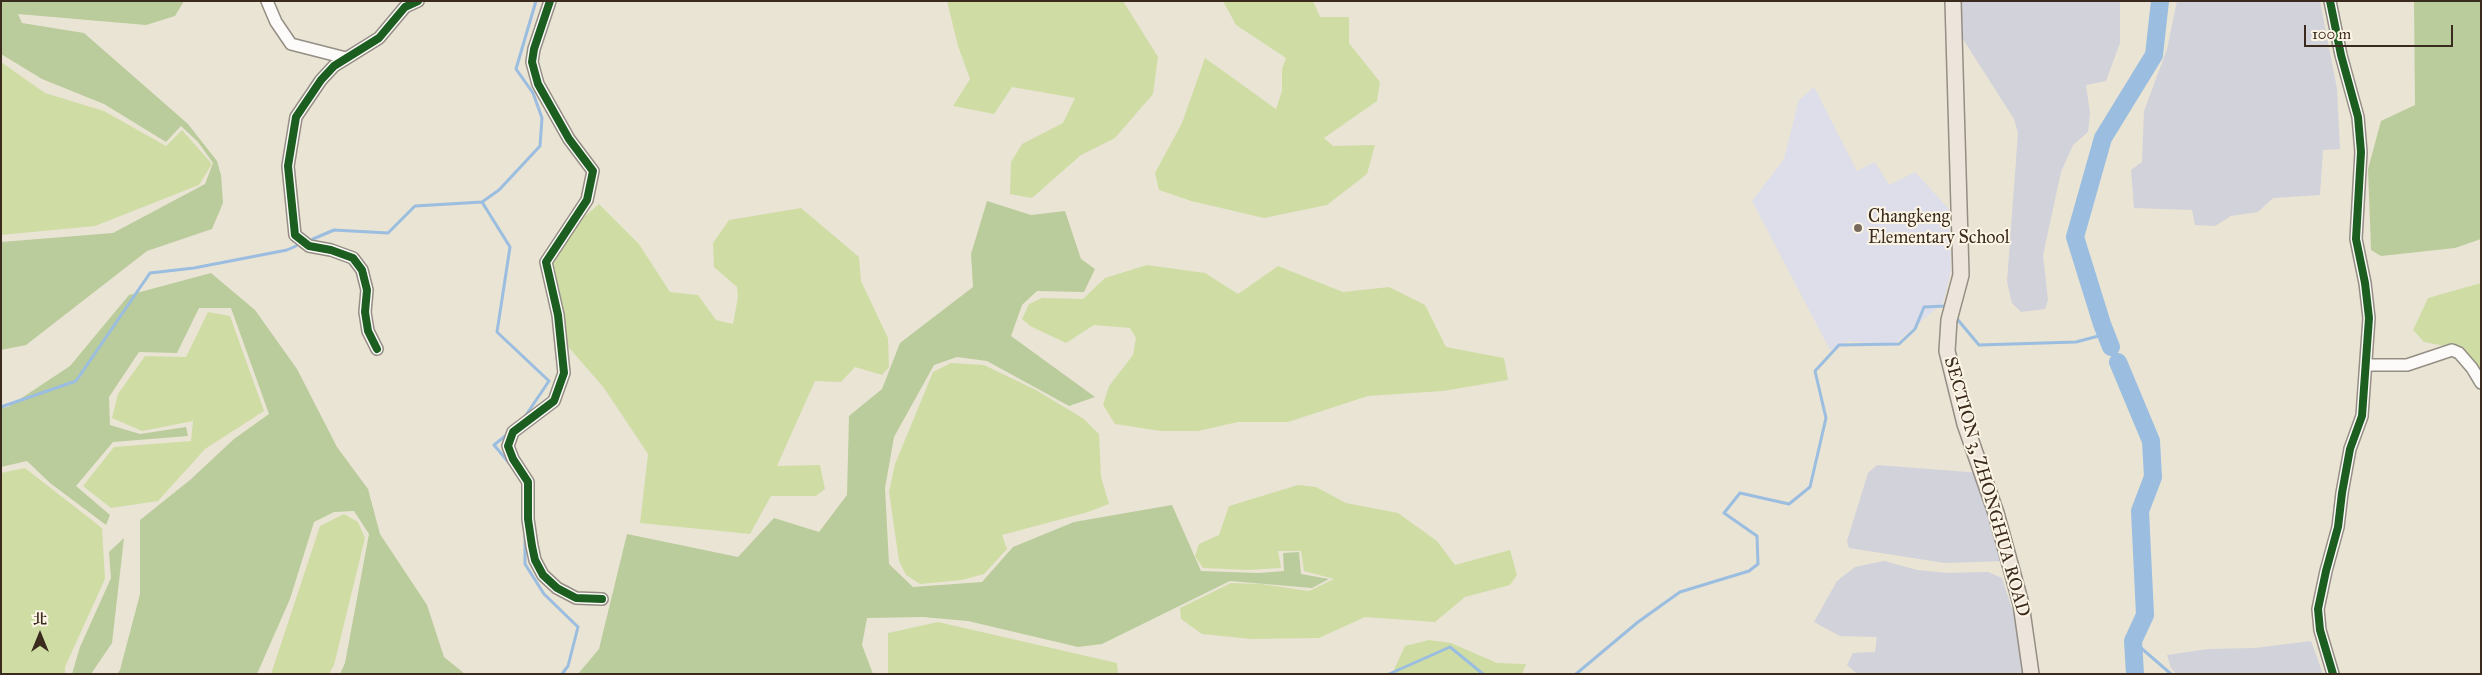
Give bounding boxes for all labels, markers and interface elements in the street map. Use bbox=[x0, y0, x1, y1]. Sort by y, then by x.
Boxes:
scale bar bbox=[2307, 15, 2456, 47]
text: 100 m bbox=[2312, 25, 2351, 43]
place label: Changkeng Elementary School bbox=[1868, 207, 2010, 250]
marker: Changkeng Elementary School bbox=[1852, 222, 1864, 234]
street label: SECTION 3, ZHONGHUA ROAD bbox=[1939, 355, 2033, 619]
north arrow bbox=[15, 610, 65, 660]
text: 北 bbox=[33, 611, 47, 628]

